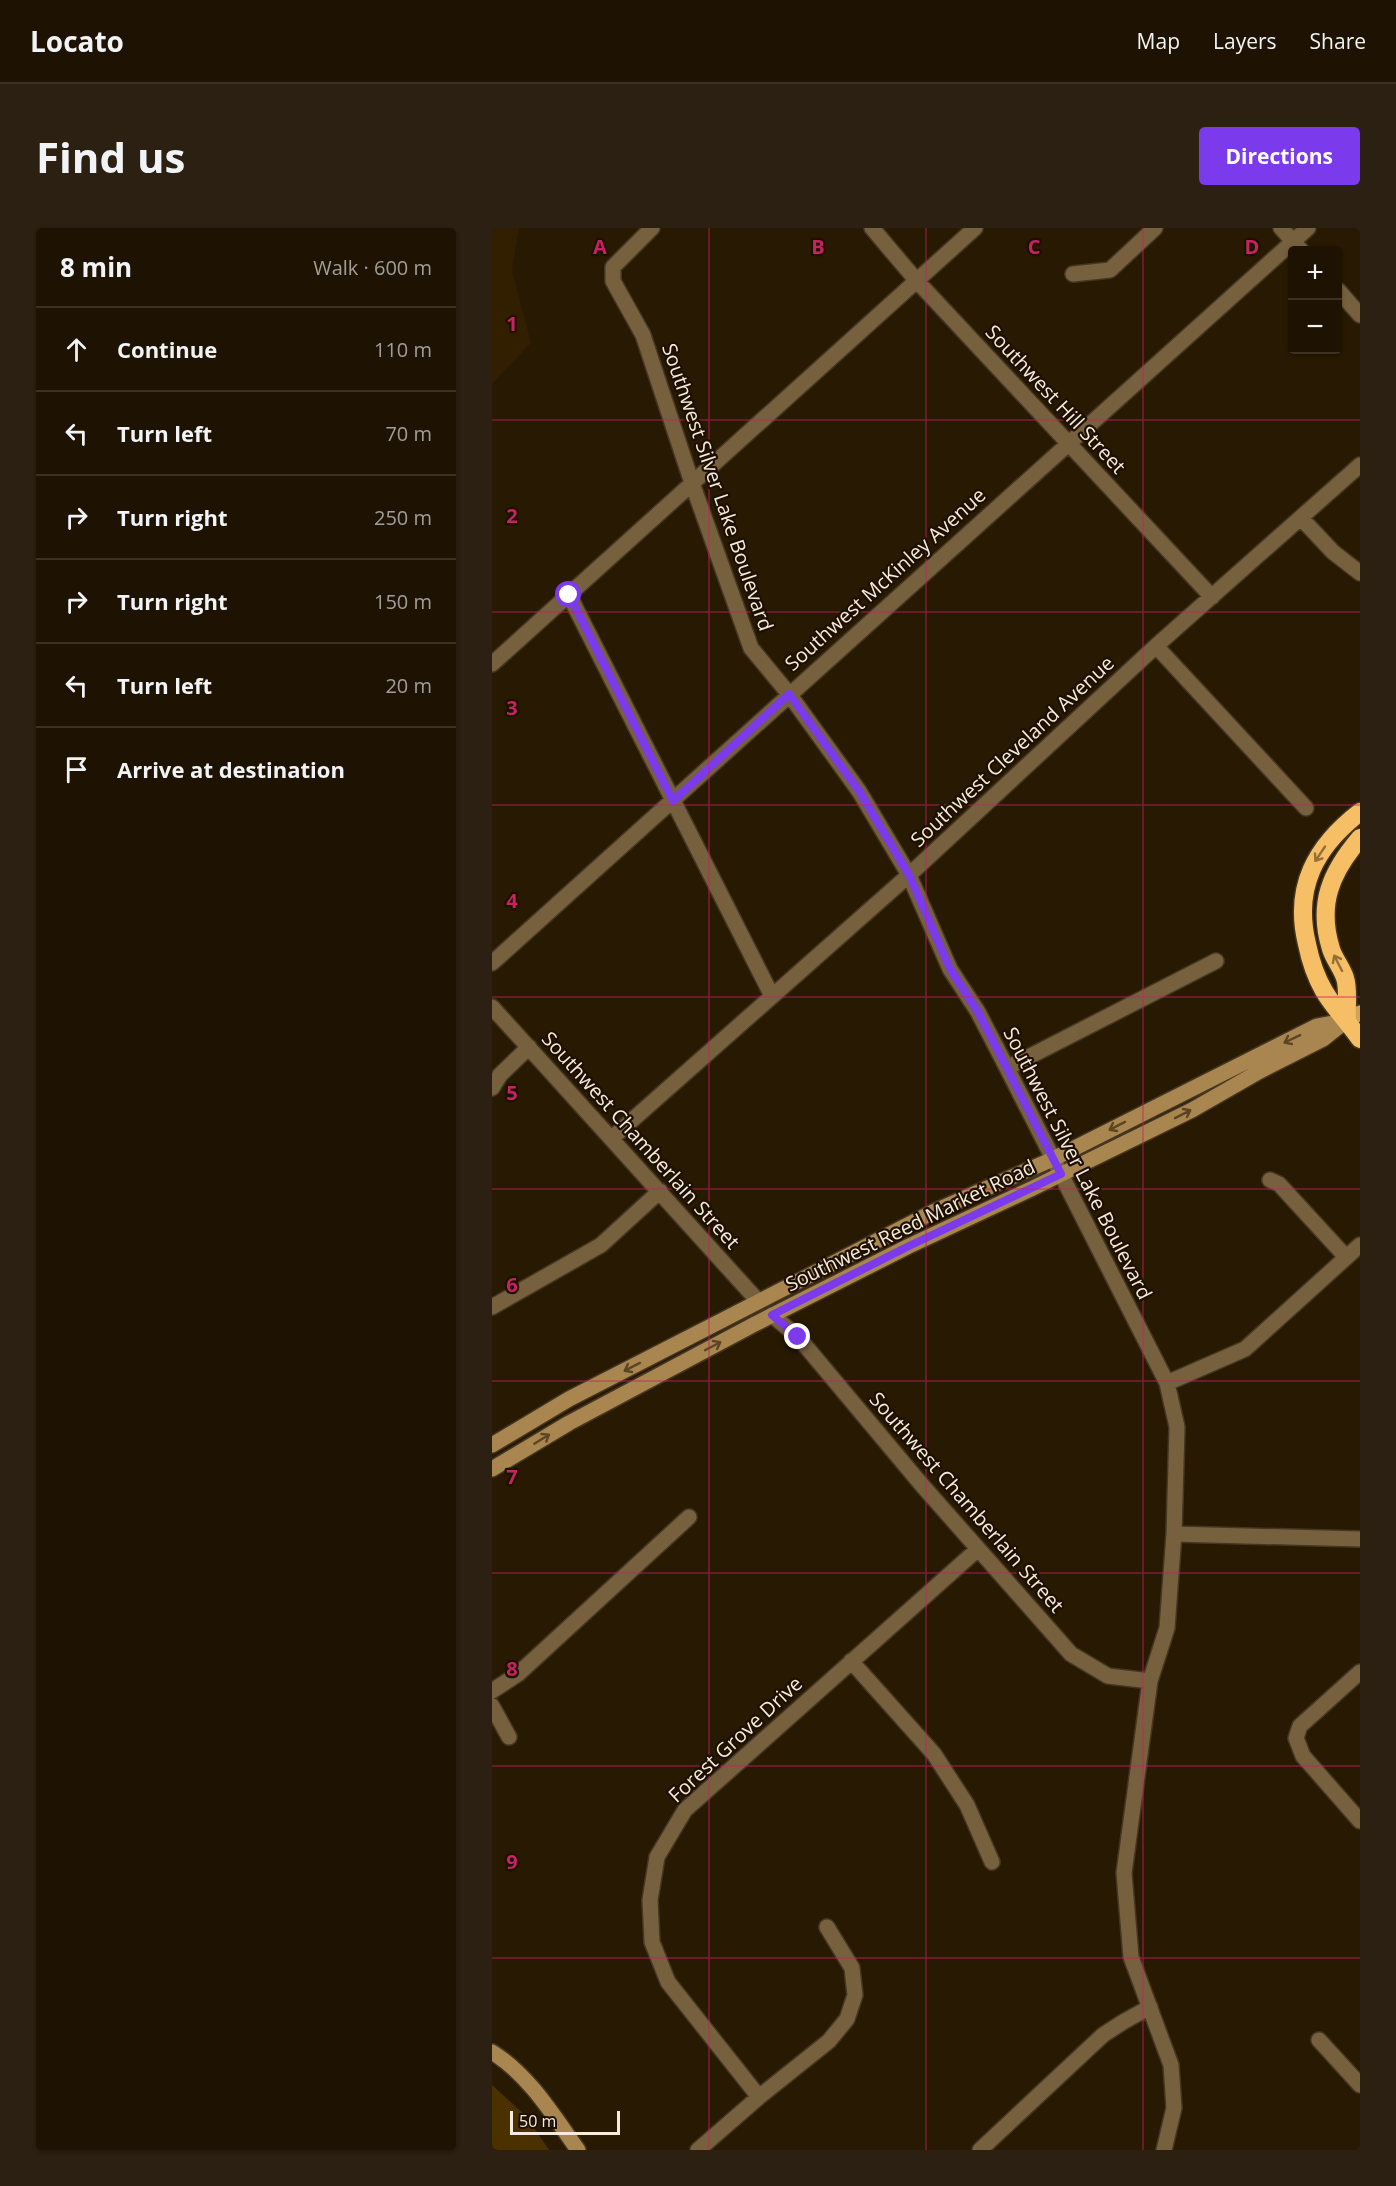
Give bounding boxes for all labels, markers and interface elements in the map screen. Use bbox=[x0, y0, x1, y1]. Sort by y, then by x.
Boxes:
text: Locato bbox=[30, 22, 124, 60]
text: Map bbox=[1137, 27, 1180, 55]
text: Layers bbox=[1213, 27, 1277, 55]
text: Share bbox=[1310, 27, 1366, 55]
button: Directions bbox=[1199, 127, 1360, 185]
text: Find us bbox=[36, 128, 185, 185]
text: A bbox=[593, 233, 607, 260]
text: B bbox=[811, 233, 825, 260]
text: C bbox=[1028, 233, 1041, 260]
text: D bbox=[1245, 233, 1259, 260]
map controls bbox=[1288, 246, 1342, 354]
button: + bbox=[1288, 246, 1342, 300]
text: 8 min bbox=[60, 249, 132, 285]
text: Walk · 600 m bbox=[313, 254, 432, 281]
button: − bbox=[1288, 300, 1342, 354]
text: 1 bbox=[506, 310, 518, 337]
street label: Southwest Hill Street bbox=[980, 319, 1132, 479]
icon: ahead bbox=[60, 333, 93, 366]
text: Continue bbox=[117, 334, 217, 364]
text: 110 m bbox=[374, 336, 432, 363]
street label: Southwest Silver Lake Boulevard bbox=[656, 340, 780, 634]
icon: left bbox=[60, 417, 93, 450]
text: Turn left bbox=[117, 418, 212, 448]
text: 70 m bbox=[385, 420, 432, 447]
street label: Southwest McKinley Avenue bbox=[779, 481, 991, 677]
icon: right bbox=[60, 501, 93, 534]
text: Turn right bbox=[117, 502, 228, 532]
text: 2 bbox=[506, 502, 518, 529]
text: 250 m bbox=[374, 504, 432, 531]
route start bbox=[555, 581, 581, 607]
icon: right bbox=[60, 585, 93, 618]
text: Turn right bbox=[117, 586, 228, 616]
text: 150 m bbox=[374, 588, 432, 615]
street label: Southwest Cleveland Avenue bbox=[904, 649, 1120, 853]
icon: left bbox=[60, 669, 93, 702]
text: Turn left bbox=[117, 670, 212, 700]
text: 20 m bbox=[385, 672, 432, 699]
text: 3 bbox=[506, 694, 518, 721]
icon: arrive bbox=[60, 753, 93, 786]
text: Arrive at destination bbox=[117, 754, 345, 784]
one-way arrow bbox=[1314, 845, 1326, 862]
text: 4 bbox=[506, 887, 518, 914]
one-way arrow bbox=[1331, 955, 1343, 973]
street label: Southwest Silver Lake Boulevard bbox=[997, 1022, 1159, 1304]
street label: Southwest Chamberlain Street bbox=[536, 1025, 746, 1255]
one-way arrow bbox=[1283, 1033, 1301, 1045]
text: 5 bbox=[506, 1079, 518, 1106]
one-way arrow bbox=[1174, 1108, 1192, 1119]
one-way arrow bbox=[1108, 1120, 1126, 1132]
street label: Southwest Reed Market Road bbox=[781, 1153, 1039, 1297]
text: 6 bbox=[506, 1271, 518, 1298]
route end bbox=[784, 1323, 810, 1349]
one-way arrow bbox=[704, 1340, 722, 1351]
one-way arrow bbox=[623, 1361, 641, 1373]
street label: Southwest Chamberlain Street bbox=[864, 1386, 1070, 1618]
one-way arrow bbox=[533, 1433, 550, 1445]
text: 7 bbox=[506, 1463, 518, 1490]
text: 8 bbox=[506, 1655, 518, 1682]
street label: Forest Grove Drive bbox=[662, 1670, 808, 1808]
text: 9 bbox=[506, 1848, 518, 1875]
scale bar bbox=[510, 2108, 620, 2136]
text: 50 m bbox=[519, 2110, 556, 2132]

